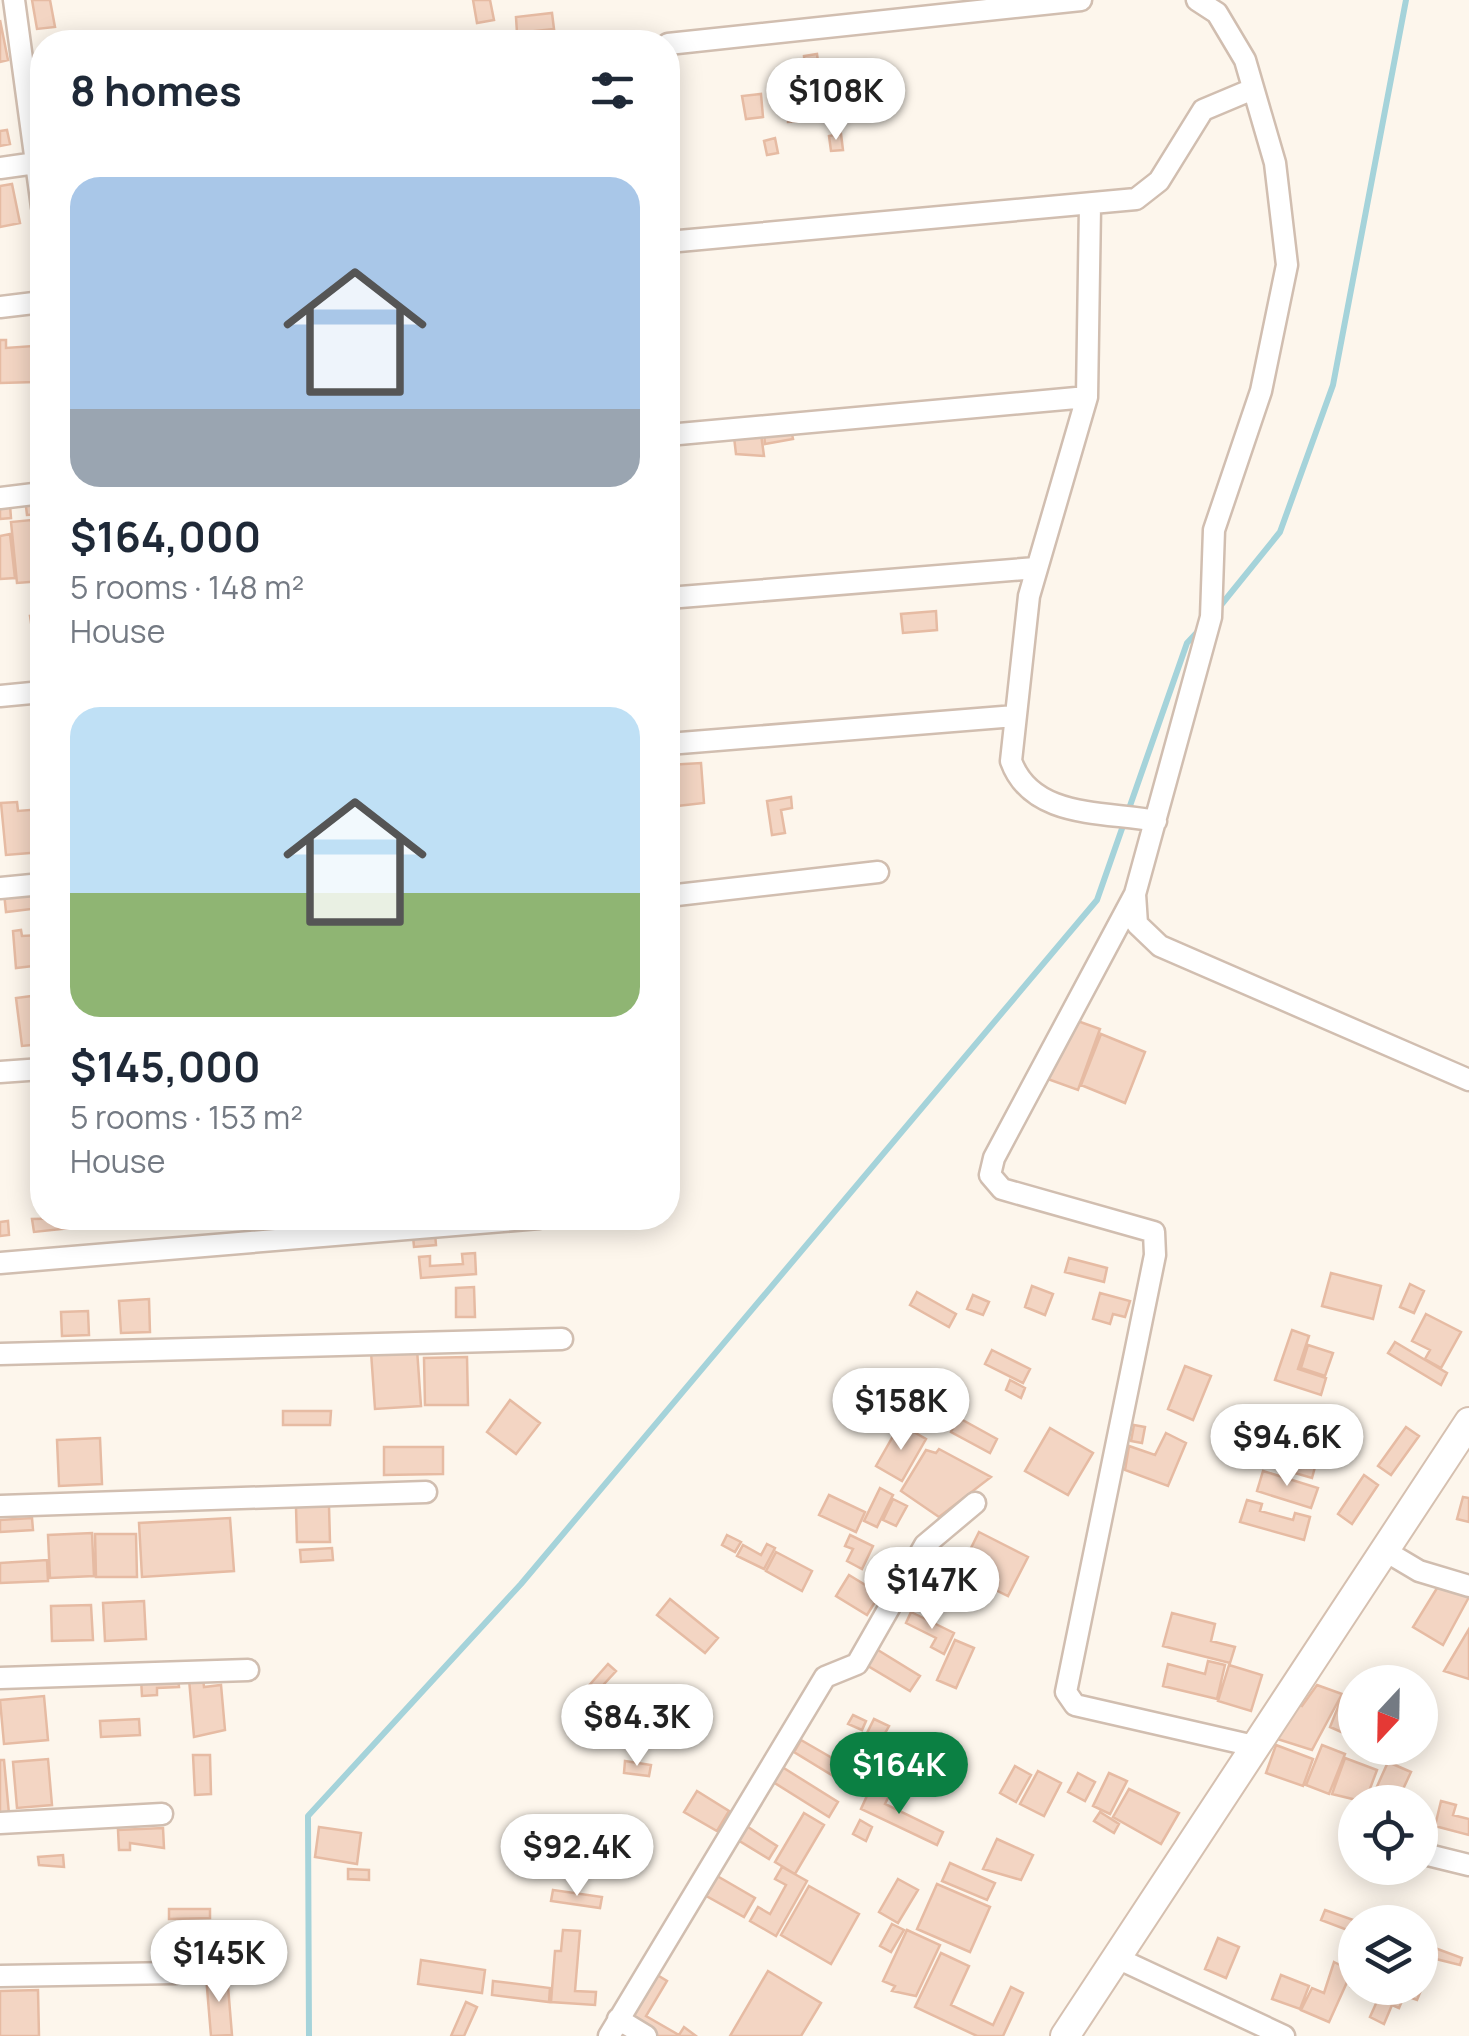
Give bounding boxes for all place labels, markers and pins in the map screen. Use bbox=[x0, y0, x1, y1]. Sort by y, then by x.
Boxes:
pin: $108K bbox=[766, 58, 906, 143]
pin: $158K bbox=[831, 1368, 971, 1453]
pin: $94.6K bbox=[1206, 1404, 1368, 1489]
pin: $147K bbox=[862, 1547, 1002, 1632]
pin: $84.3K bbox=[556, 1684, 718, 1769]
pin: $164K bbox=[829, 1732, 969, 1817]
pin: $92.4K bbox=[496, 1814, 658, 1899]
pin: $145K bbox=[149, 1920, 289, 2005]

